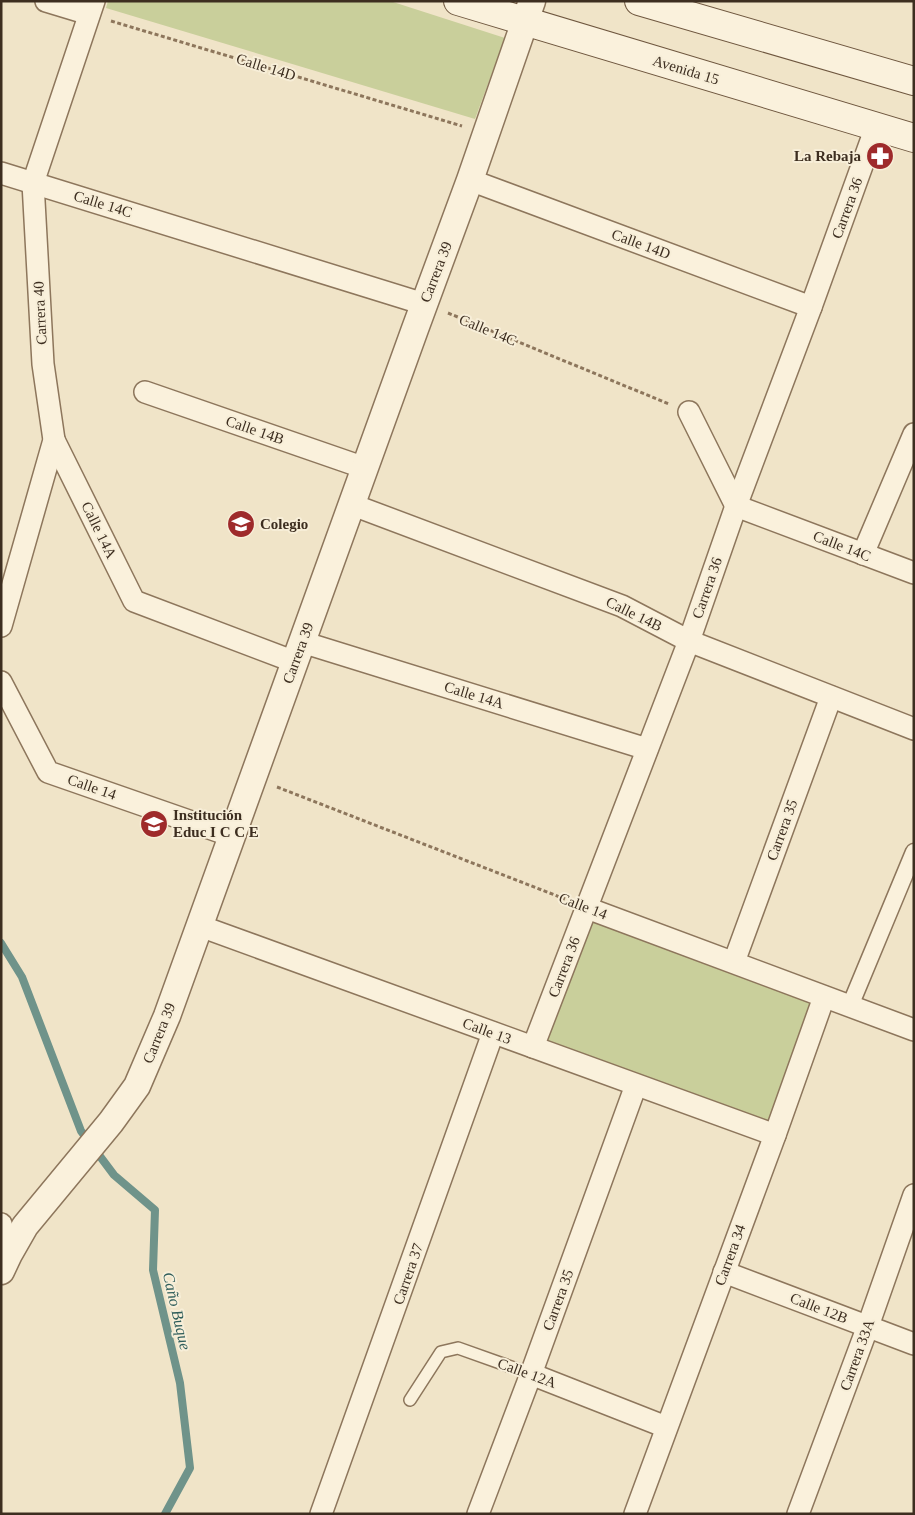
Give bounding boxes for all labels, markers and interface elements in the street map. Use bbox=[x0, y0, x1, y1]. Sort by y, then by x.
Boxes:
street label: Calle 14D bbox=[234, 50, 298, 84]
street label: Avenida 15 bbox=[651, 52, 721, 88]
pharmacy icon: La Rebaja bbox=[865, 141, 895, 171]
place label: La Rebaja bbox=[794, 148, 861, 164]
street label: Carrera 36 bbox=[829, 175, 866, 241]
street label: Calle 14C bbox=[72, 188, 134, 220]
street label: Calle 14D bbox=[609, 226, 673, 262]
street label: Carrera 39 bbox=[417, 239, 455, 305]
street label: Carrera 40 bbox=[30, 281, 50, 345]
street label: Calle 14C bbox=[457, 311, 519, 349]
street label: Calle 14B bbox=[224, 413, 286, 447]
street label: Calle 14A bbox=[78, 499, 120, 561]
school or university icon: Colegio bbox=[226, 509, 256, 539]
place label: Colegio bbox=[260, 516, 308, 532]
street label: Calle 14C bbox=[811, 528, 873, 564]
street label: Carrera 36 bbox=[689, 555, 725, 621]
street label: Calle 14B bbox=[603, 594, 665, 634]
street label: Carrera 39 bbox=[280, 620, 316, 686]
street label: Calle 14A bbox=[442, 678, 506, 712]
street label: Calle 14 bbox=[66, 771, 119, 803]
street label: Carrera 35 bbox=[764, 797, 800, 863]
place label: Institución Educ I C C E bbox=[173, 807, 259, 840]
school or university icon: Institución Educ I C C E bbox=[139, 809, 169, 839]
street label: Calle 14 bbox=[557, 889, 610, 923]
street label: Carrera 36 bbox=[545, 934, 583, 1000]
street label: Carrera 39 bbox=[140, 1000, 178, 1066]
street label: Calle 13 bbox=[461, 1015, 513, 1047]
street label: Carrera 34 bbox=[712, 1222, 749, 1288]
street label: Carrera 37 bbox=[390, 1241, 426, 1307]
street label: Carrera 35 bbox=[540, 1267, 576, 1333]
water label: Caño Buque bbox=[159, 1270, 194, 1352]
street label: Calle 12B bbox=[788, 1290, 850, 1326]
street label: Carrera 33A bbox=[837, 1317, 877, 1393]
street label: Calle 12A bbox=[495, 1355, 559, 1391]

